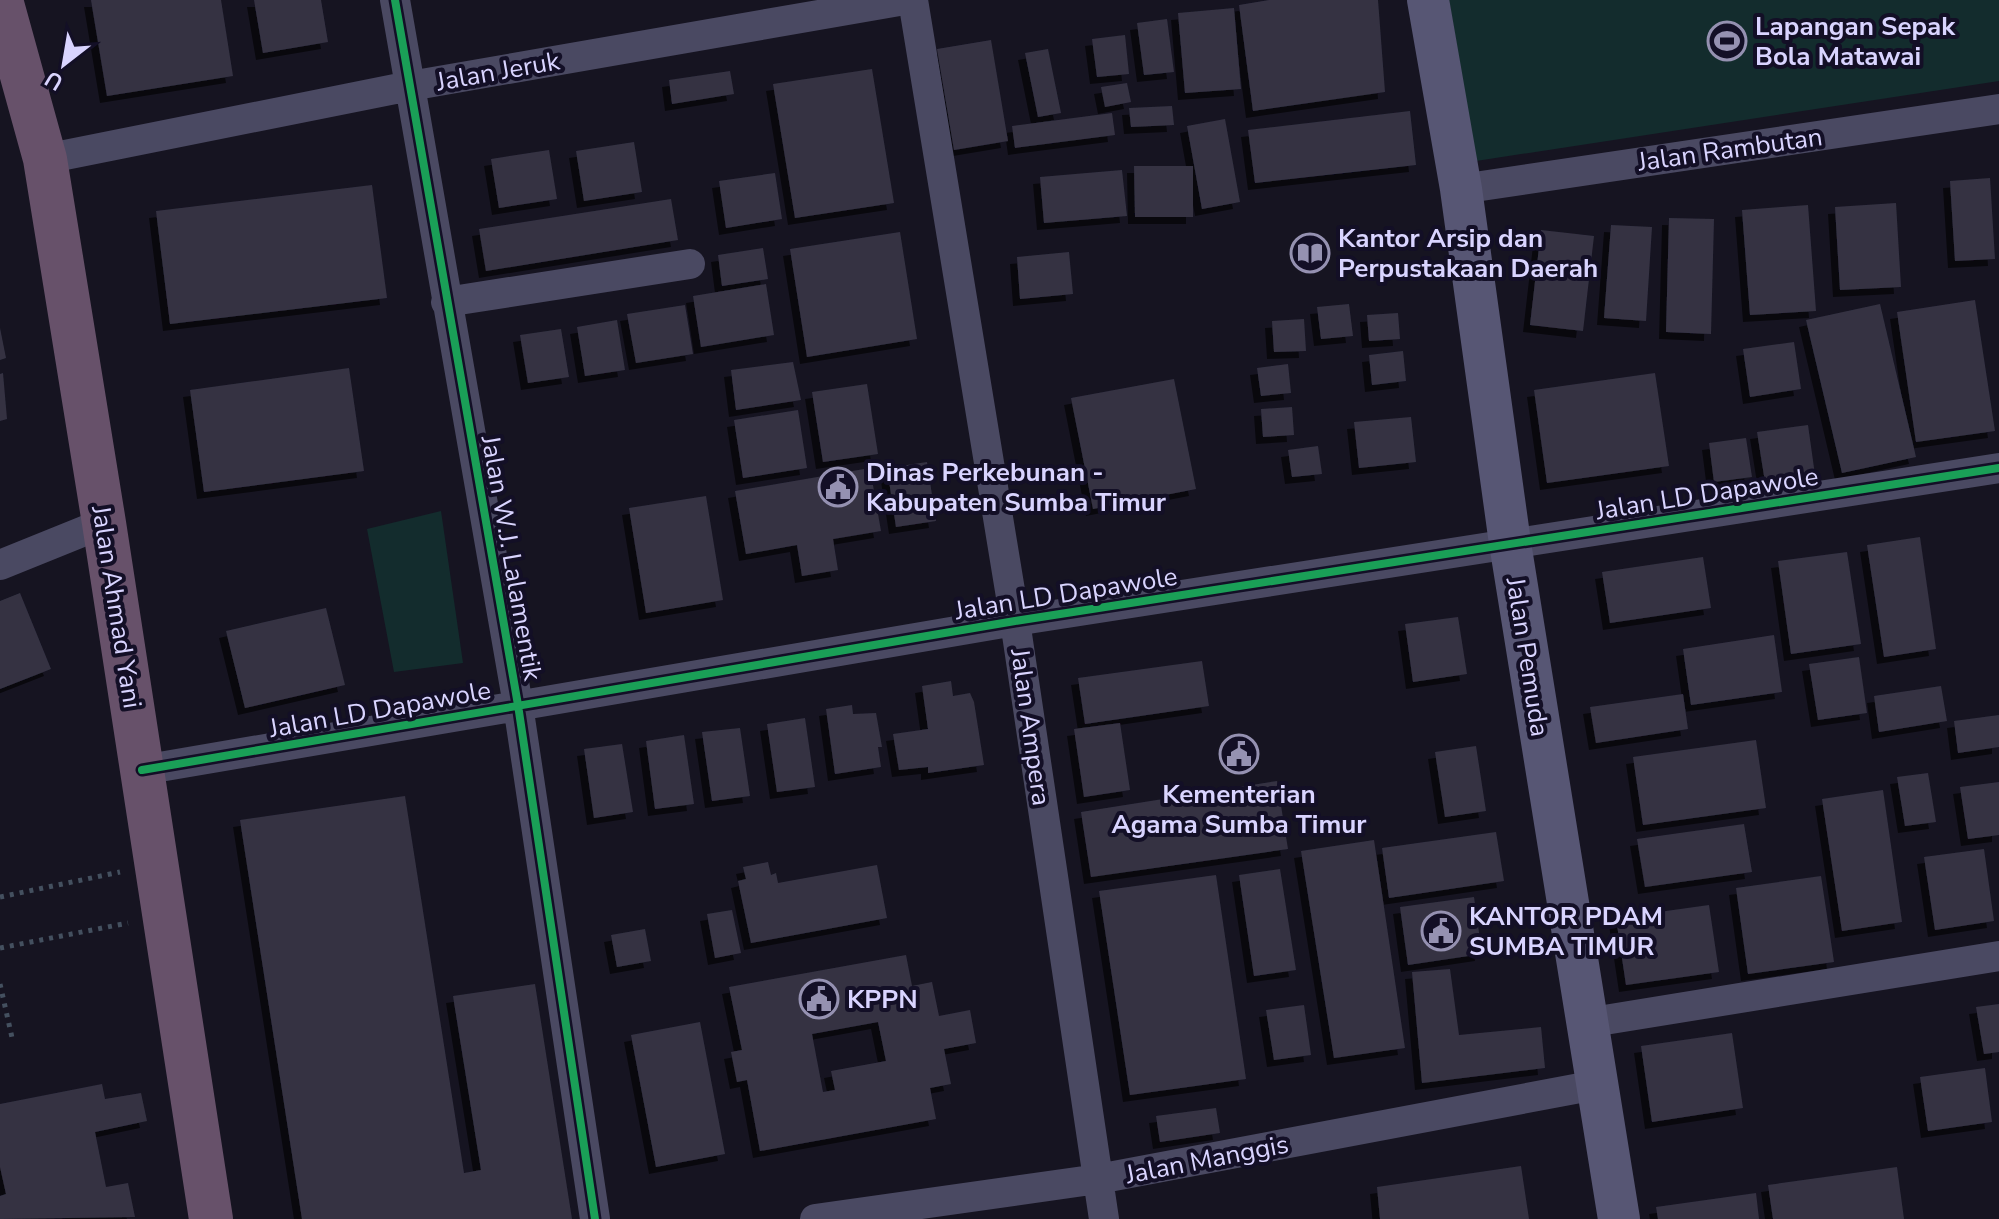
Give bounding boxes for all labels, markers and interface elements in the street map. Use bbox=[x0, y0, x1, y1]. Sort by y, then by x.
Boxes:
place label: Lapangan Sepak Bola Matawai bbox=[1755, 9, 1956, 74]
sports icon: Lapangan Sepak Bola Matawai bbox=[1706, 20, 1748, 62]
north arrow bbox=[24, 24, 104, 104]
street label: Jalan Jeruk bbox=[433, 43, 563, 100]
text: U bbox=[40, 63, 69, 97]
street label: Jalan Rambutan bbox=[1635, 119, 1825, 180]
place label: Kantor Arsip dan Perpustakaan Daerah bbox=[1338, 221, 1598, 286]
library icon: Kantor Arsip dan Perpustakaan Daerah bbox=[1289, 232, 1331, 274]
street label: Jalan W.J. Lalamentik bbox=[473, 432, 550, 684]
place label: Dinas Perkebunan - Kabupaten Sumba Timur bbox=[866, 455, 1167, 520]
street label: Jalan LD Dapawole bbox=[1592, 459, 1821, 529]
public building icon: Dinas Perkebunan - Kabupaten Sumba Timur bbox=[817, 466, 859, 508]
street label: Jalan Ahmad Yani bbox=[83, 502, 150, 711]
street label: Jalan LD Dapawole bbox=[951, 559, 1180, 629]
street label: Jalan Pemuda bbox=[1498, 574, 1557, 739]
street label: Jalan Ampera bbox=[1002, 645, 1059, 808]
street label: Jalan LD Dapawole bbox=[265, 673, 494, 746]
public building icon: Kementerian Agama Sumba Timur bbox=[1218, 733, 1260, 775]
place label: Kementerian Agama Sumba Timur bbox=[1111, 777, 1367, 842]
place label: KANTOR PDAM SUMBA TIMUR bbox=[1469, 899, 1663, 964]
public building icon: KANTOR PDAM SUMBA TIMUR bbox=[1420, 910, 1462, 952]
public building icon: KPPN bbox=[798, 978, 840, 1020]
place label: KPPN bbox=[847, 982, 918, 1017]
street label: Jalan Manggis bbox=[1122, 1127, 1291, 1193]

